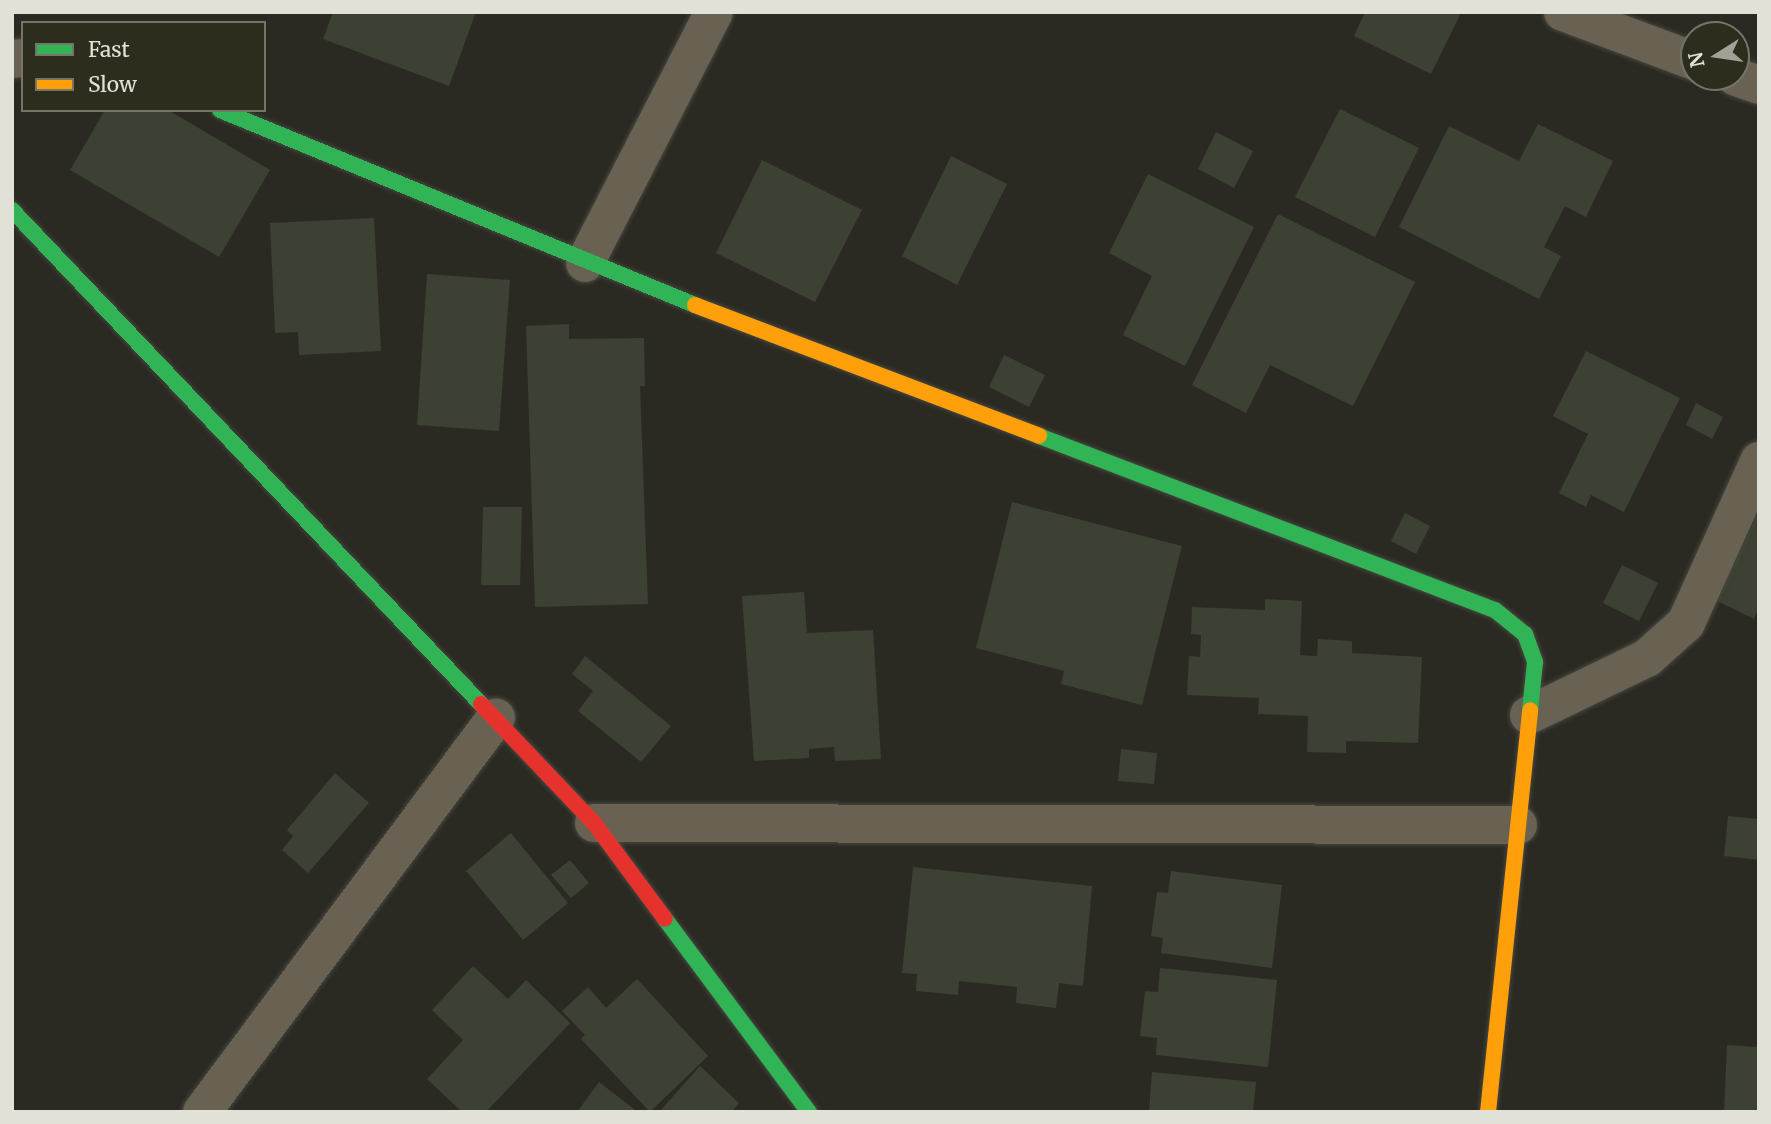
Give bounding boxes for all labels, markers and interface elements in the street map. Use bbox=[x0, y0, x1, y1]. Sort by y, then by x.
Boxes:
legend bbox=[21, 21, 266, 112]
north arrow bbox=[1680, 21, 1750, 91]
text: Fast bbox=[88, 36, 130, 63]
text: N bbox=[1683, 50, 1710, 70]
text: Slow bbox=[88, 71, 137, 98]

